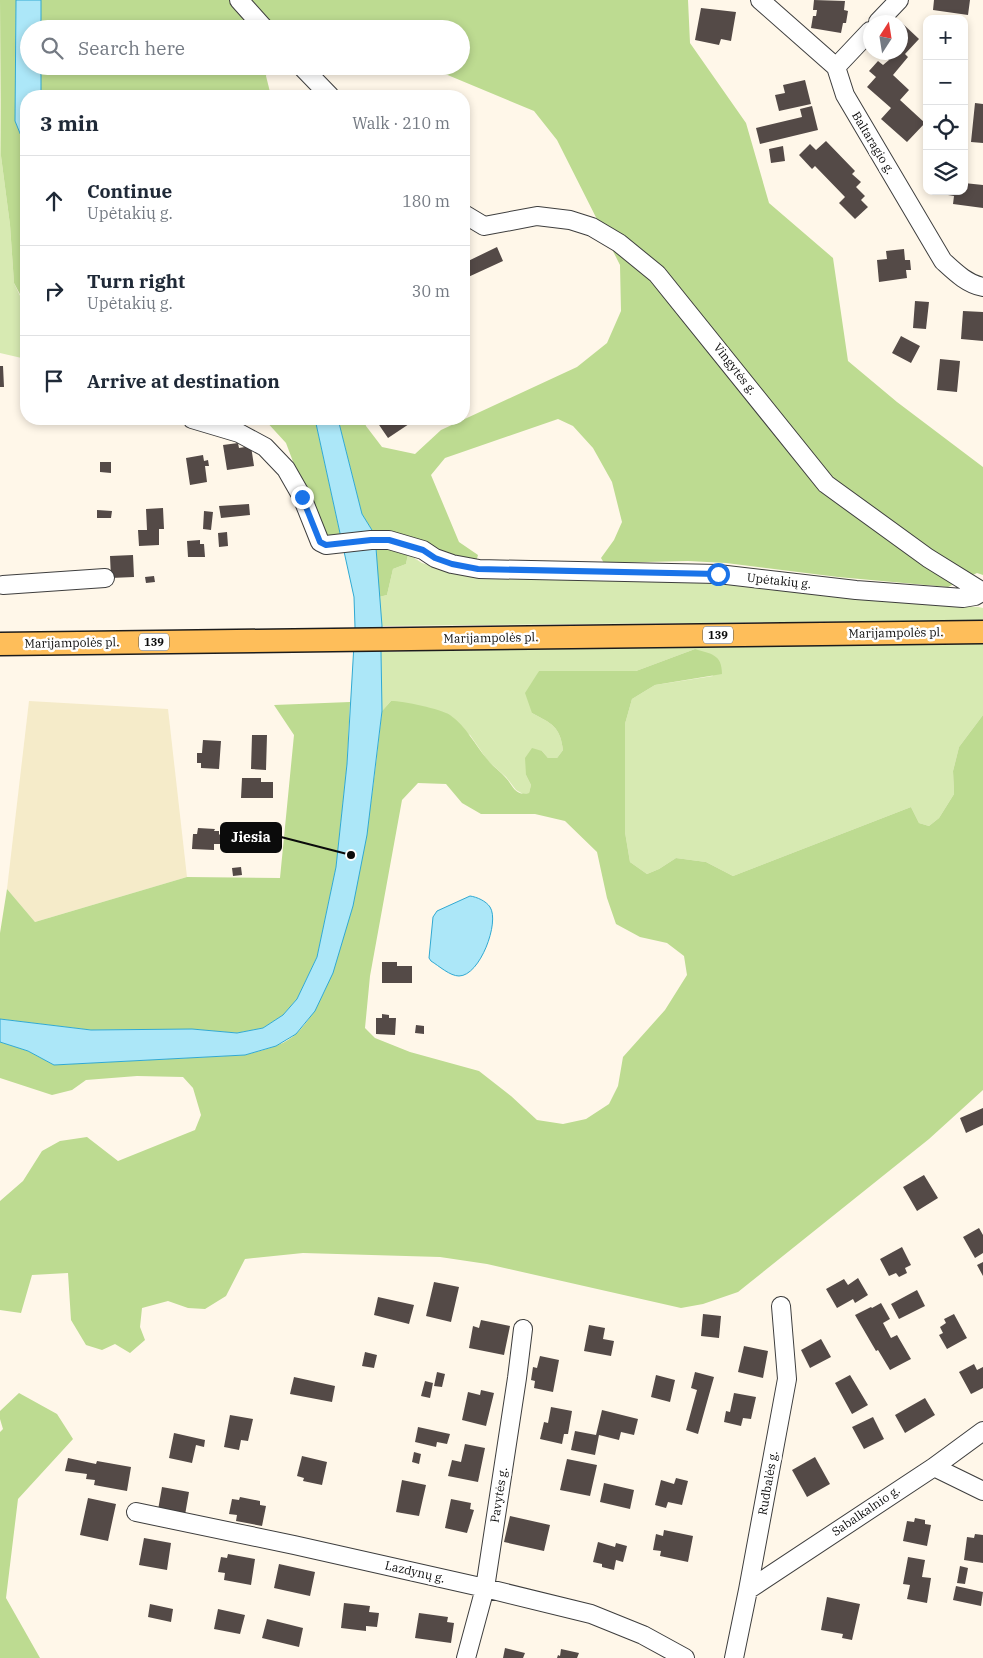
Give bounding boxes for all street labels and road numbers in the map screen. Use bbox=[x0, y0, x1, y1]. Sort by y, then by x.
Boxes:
street label: Baltaragio g. bbox=[849, 109, 898, 177]
street label: Vingytės g. bbox=[711, 340, 760, 398]
street label: Upėtakių g. bbox=[746, 570, 812, 591]
street label: Marijampolės pl. bbox=[848, 624, 944, 641]
road number: 139 bbox=[703, 626, 733, 644]
street label: Marijampolės pl. bbox=[443, 629, 539, 646]
street label: Marijampolės pl. bbox=[24, 634, 120, 651]
road number: 139 bbox=[139, 634, 169, 650]
street label: Rudbalės g. bbox=[754, 1450, 781, 1516]
street label: Pavytės g. bbox=[487, 1466, 510, 1524]
street label: Sabalkalnio g. bbox=[829, 1482, 903, 1539]
street label: Lazdynų g. bbox=[384, 1557, 447, 1586]

